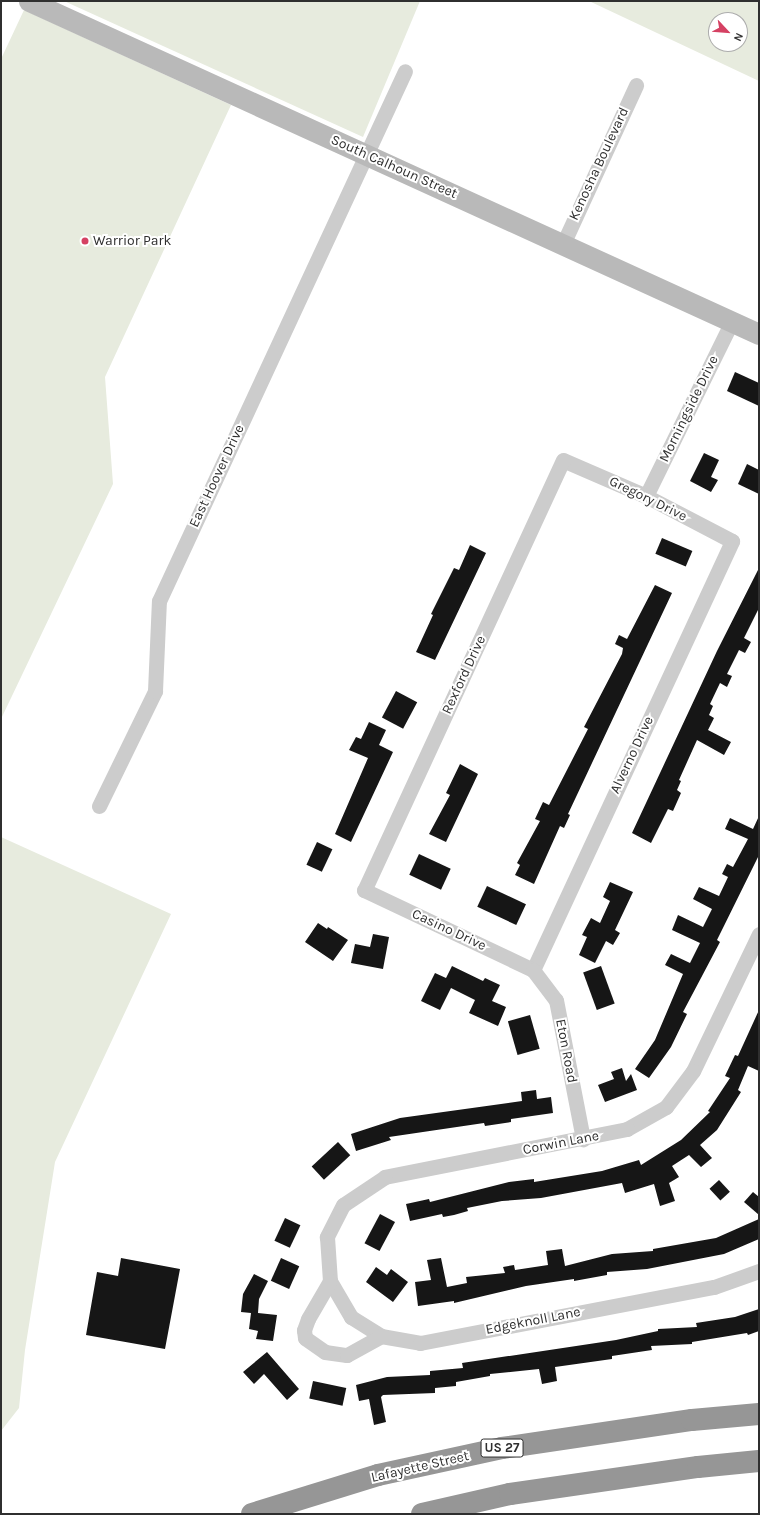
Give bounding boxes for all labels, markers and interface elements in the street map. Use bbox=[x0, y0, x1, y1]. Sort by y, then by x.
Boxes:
north arrow bbox=[708, 12, 748, 52]
text: N bbox=[731, 31, 746, 43]
street label: Kenosha Boulevard bbox=[565, 105, 633, 223]
street label: South Calhoun Street bbox=[328, 132, 460, 202]
place label: Warrior Park bbox=[93, 233, 172, 249]
marker: Warrior Park bbox=[80, 236, 90, 246]
street label: Morningside Drive bbox=[656, 353, 722, 465]
street label: East Hoover Drive bbox=[186, 422, 248, 530]
street label: Gregory Drive bbox=[606, 473, 690, 525]
street label: Rexford Drive bbox=[438, 633, 490, 717]
street label: Alverno Drive bbox=[607, 714, 657, 796]
street label: Casino Drive bbox=[409, 905, 489, 955]
street label: Eton Road bbox=[552, 1018, 580, 1084]
street label: Corwin Lane bbox=[521, 1127, 601, 1159]
street label: Edgeknoll Lane bbox=[484, 1304, 582, 1338]
road number: US 27 bbox=[480, 1437, 524, 1459]
street label: Lafayette Street bbox=[369, 1448, 471, 1486]

